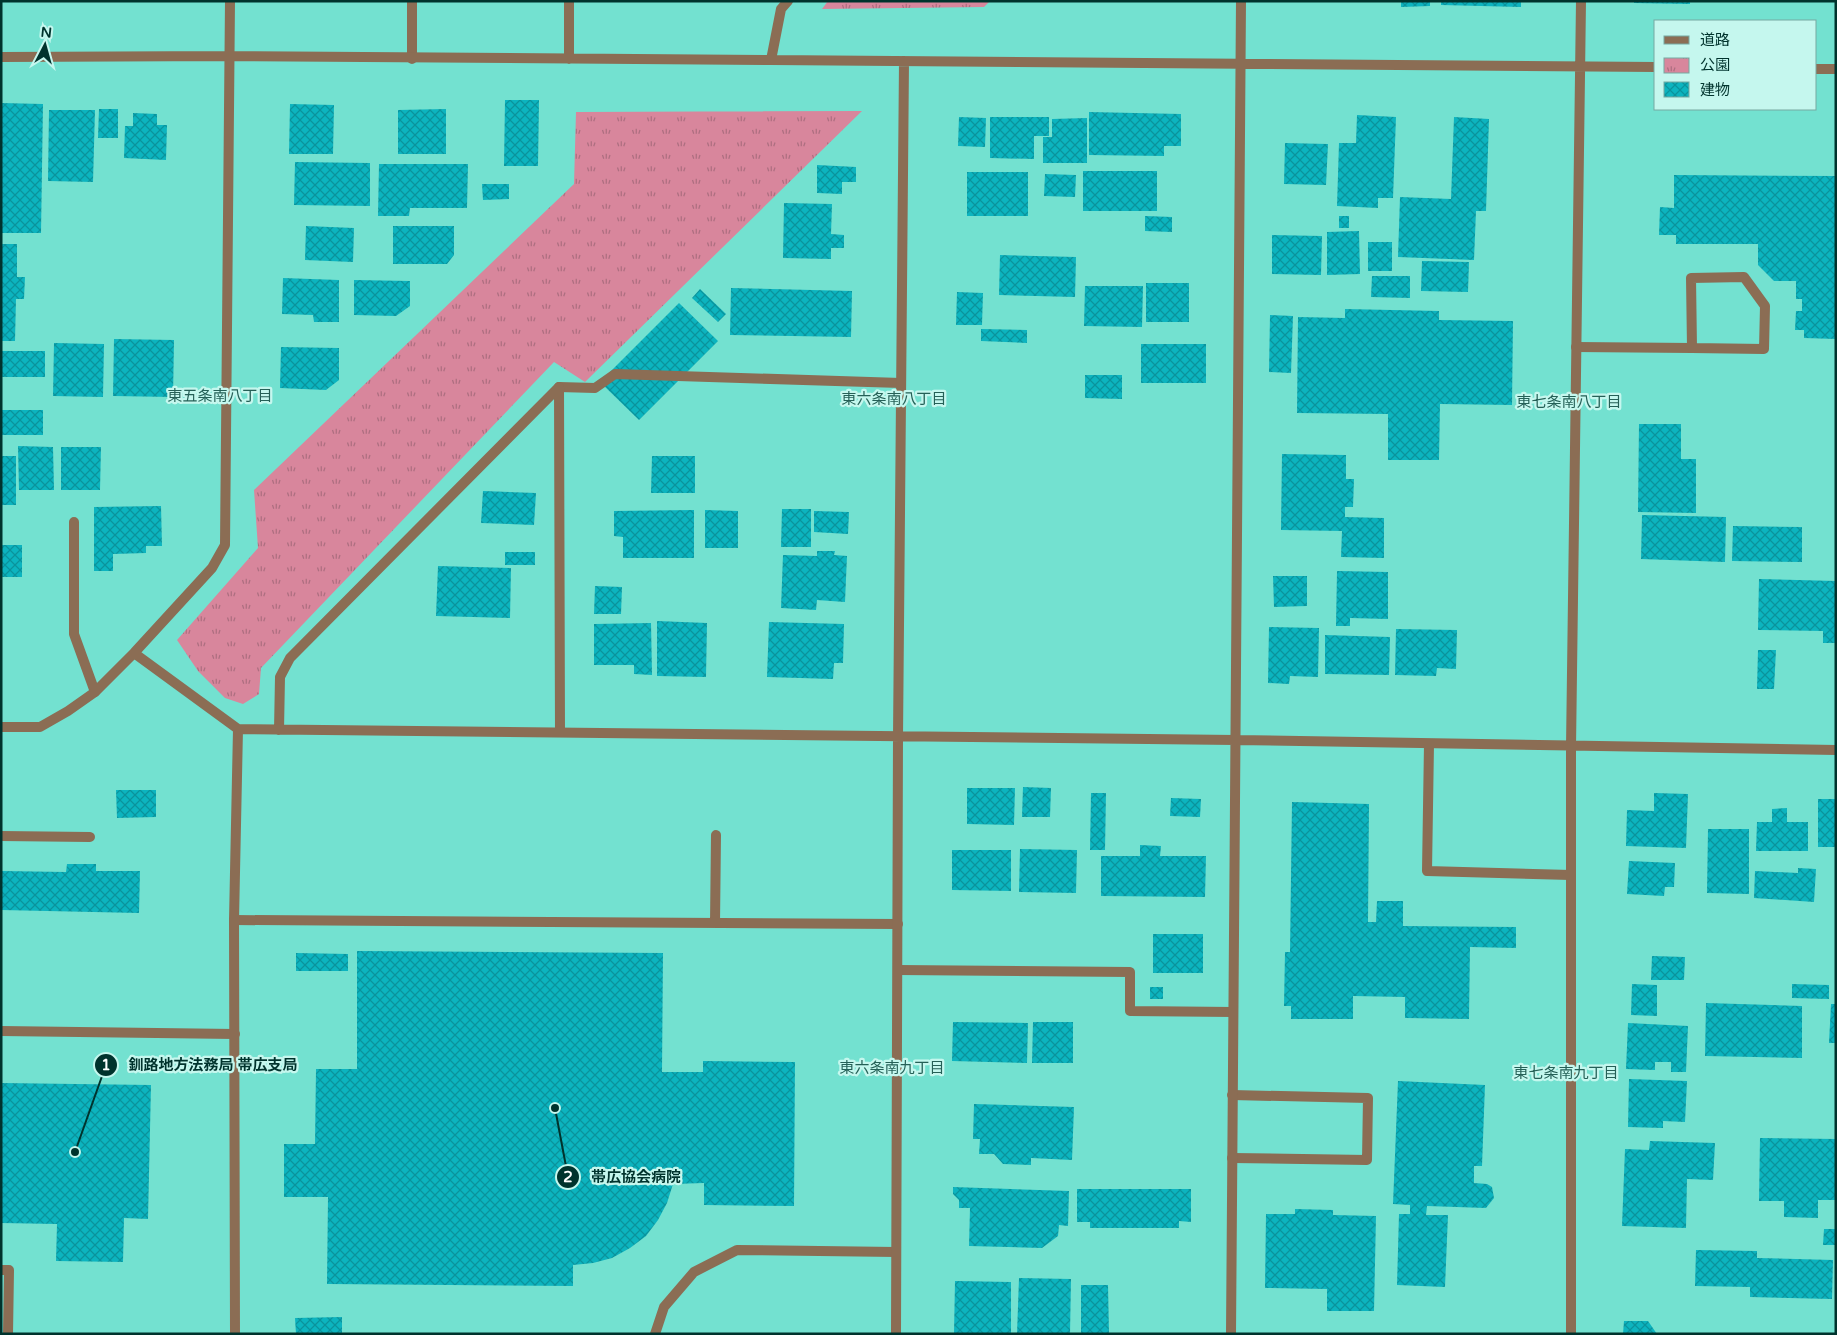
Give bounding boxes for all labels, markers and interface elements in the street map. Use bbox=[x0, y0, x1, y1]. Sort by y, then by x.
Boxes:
north arrow bbox=[20, 20, 70, 70]
legend bbox=[1654, 20, 1817, 110]
text: N bbox=[40, 24, 53, 42]
text: 道路 bbox=[1700, 31, 1730, 49]
text: 公園 bbox=[1700, 56, 1730, 74]
text: 建物 bbox=[1700, 81, 1730, 99]
district label: 東五条南八丁目 bbox=[167, 387, 273, 405]
district label: 東六条南八丁目 bbox=[841, 390, 947, 408]
district label: 東七条南八丁目 bbox=[1516, 393, 1622, 411]
callout: 釧路地方法務局 帯広支局 bbox=[93, 1050, 307, 1080]
text: 1 bbox=[101, 1056, 111, 1074]
text: 釧路地方法務局 帯広支局 bbox=[129, 1056, 297, 1074]
district label: 東六条南九丁目 bbox=[839, 1059, 945, 1077]
district label: 東七条南九丁目 bbox=[1513, 1064, 1619, 1082]
callout: 帯広協会病院 bbox=[556, 1162, 691, 1192]
text: 2 bbox=[563, 1168, 573, 1186]
text: 帯広協会病院 bbox=[591, 1168, 681, 1186]

